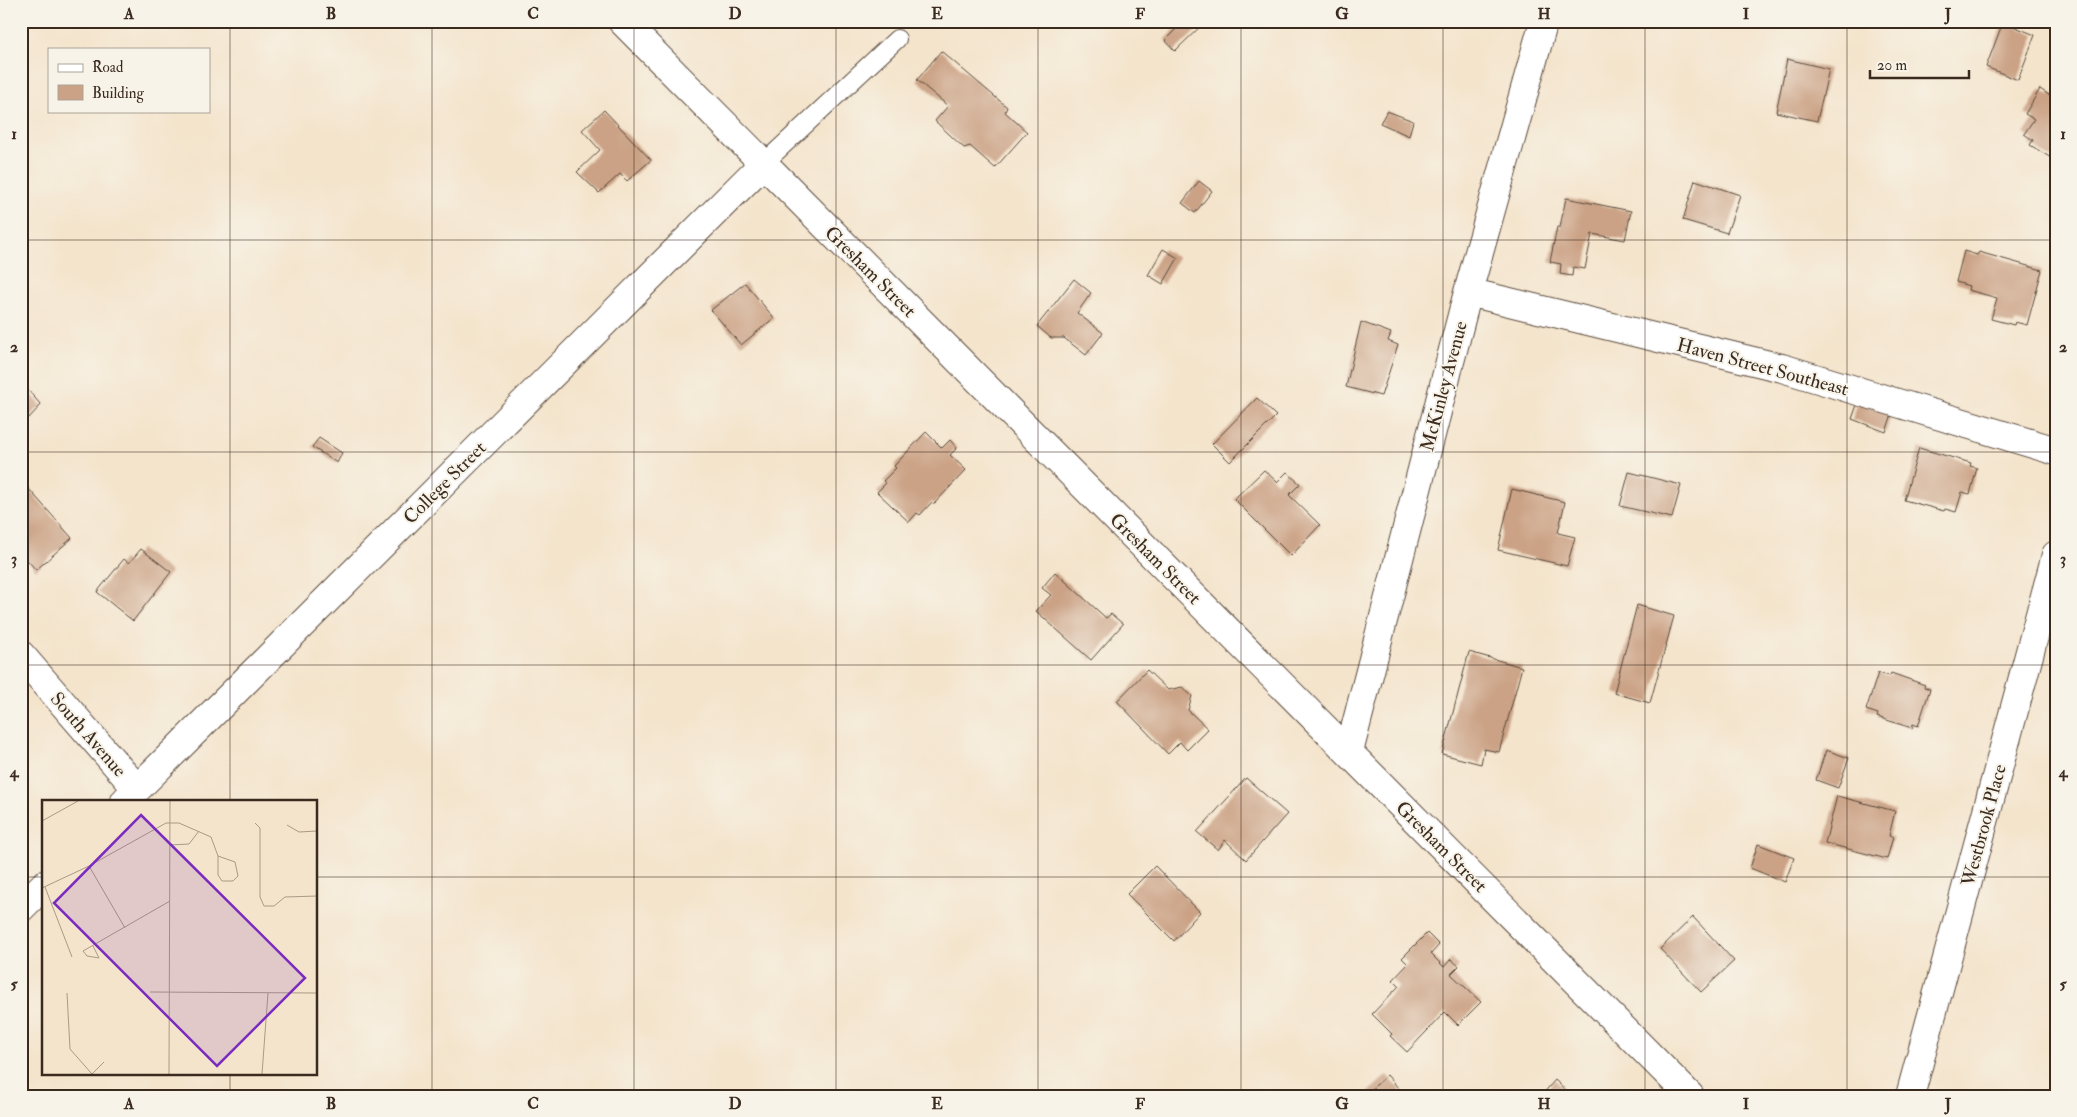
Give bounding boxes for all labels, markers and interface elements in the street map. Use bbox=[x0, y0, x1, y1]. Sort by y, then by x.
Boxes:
text: A bbox=[123, 4, 135, 24]
text: B bbox=[326, 4, 336, 24]
text: C bbox=[527, 4, 539, 24]
text: D bbox=[728, 4, 742, 24]
text: E bbox=[931, 4, 943, 24]
text: F bbox=[1135, 4, 1145, 24]
text: G bbox=[1335, 4, 1349, 24]
text: H bbox=[1537, 4, 1551, 24]
text: I bbox=[1743, 4, 1750, 24]
text: J bbox=[1944, 4, 1952, 25]
legend bbox=[48, 48, 210, 112]
scale bar bbox=[1870, 48, 1968, 80]
text: 20 m bbox=[1877, 56, 1907, 75]
text: Road bbox=[92, 58, 124, 77]
text: Building bbox=[92, 84, 144, 103]
text: 1 bbox=[11, 124, 17, 144]
text: 1 bbox=[2060, 124, 2066, 144]
street label: Gresham Street bbox=[819, 221, 921, 323]
street label: McKinley Avenue bbox=[1415, 318, 1473, 454]
street label: Haven Street Southeast bbox=[1674, 333, 1851, 401]
text: 2 bbox=[10, 337, 18, 357]
text: 2 bbox=[2059, 337, 2067, 357]
street label: College Street bbox=[398, 436, 491, 529]
street label: Gresham Street bbox=[1104, 508, 1206, 610]
text: 3 bbox=[11, 549, 17, 569]
text: 3 bbox=[2060, 549, 2066, 569]
street label: South Avenue bbox=[45, 687, 132, 782]
text: 4 bbox=[9, 762, 20, 782]
street label: Westbrook Place bbox=[1956, 762, 2012, 890]
text: 4 bbox=[2058, 762, 2069, 782]
street label: Gresham Street bbox=[1390, 796, 1492, 898]
inset map bbox=[42, 800, 318, 1074]
text: 5 bbox=[10, 974, 18, 994]
text: 5 bbox=[2059, 974, 2067, 994]
text: A bbox=[123, 1094, 135, 1114]
text: B bbox=[326, 1094, 336, 1114]
text: C bbox=[527, 1094, 539, 1114]
text: D bbox=[728, 1094, 742, 1114]
text: E bbox=[931, 1094, 943, 1114]
text: F bbox=[1135, 1094, 1145, 1114]
text: G bbox=[1335, 1094, 1349, 1114]
text: H bbox=[1537, 1094, 1551, 1114]
text: I bbox=[1743, 1094, 1750, 1114]
text: J bbox=[1944, 1094, 1952, 1115]

